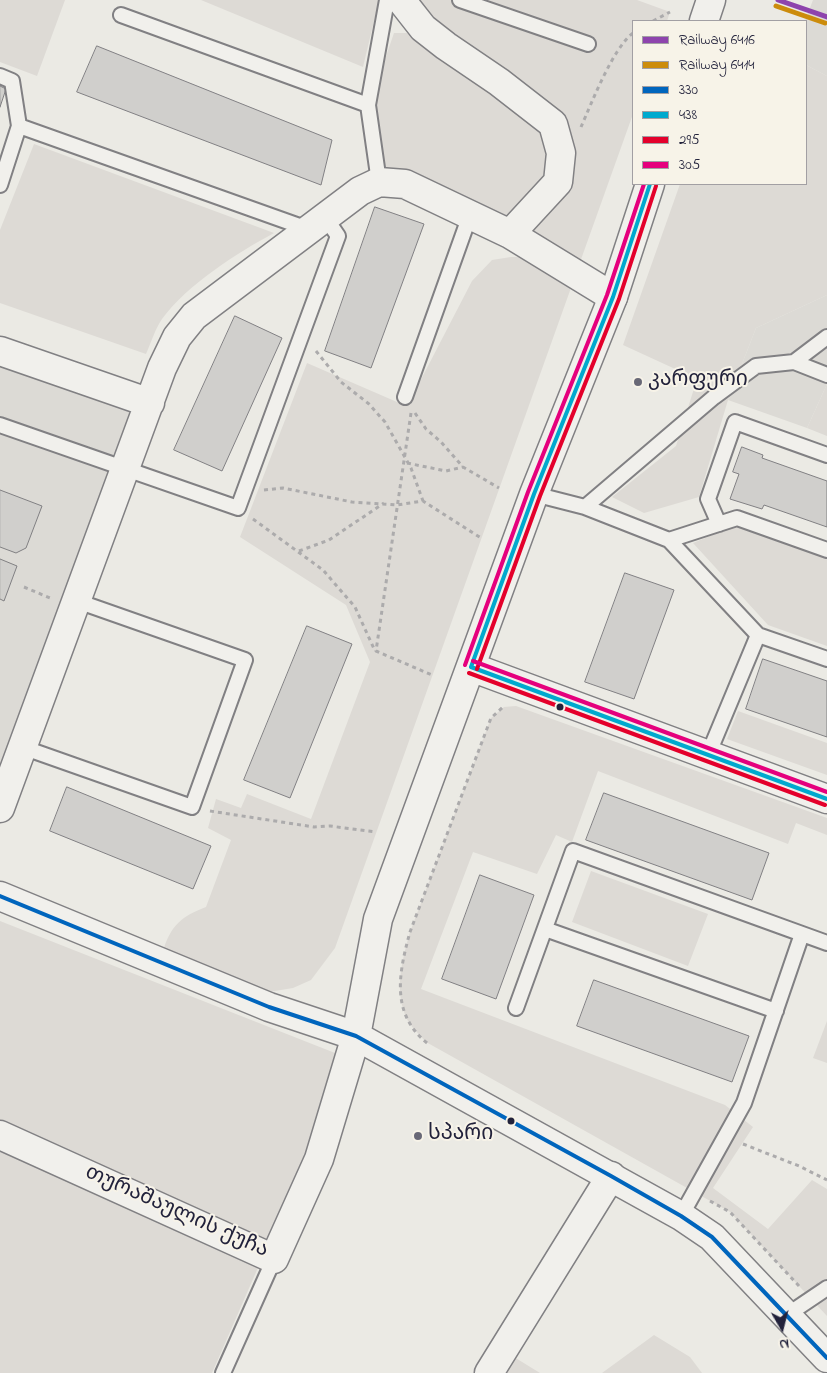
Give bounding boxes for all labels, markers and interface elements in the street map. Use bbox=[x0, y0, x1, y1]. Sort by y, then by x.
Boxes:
legend bbox=[632, 20, 807, 185]
text: Railway 6416 bbox=[679, 29, 755, 51]
text: Railway 6414 bbox=[679, 54, 754, 76]
text: 330 bbox=[679, 79, 698, 101]
text: 438 bbox=[679, 104, 697, 126]
text: 295 bbox=[679, 129, 700, 151]
text: 305 bbox=[679, 154, 700, 176]
place label: კარფური bbox=[648, 369, 748, 395]
marker: კარფური bbox=[632, 376, 644, 388]
unlabelled marker bbox=[555, 702, 565, 712]
unlabelled marker bbox=[506, 1116, 516, 1126]
place label: სპარი bbox=[428, 1123, 493, 1149]
marker: სპარი bbox=[412, 1130, 424, 1142]
street label: თურაშაულის ქუჩა bbox=[81, 1161, 271, 1265]
north arrow bbox=[757, 1303, 807, 1353]
text: N bbox=[778, 1332, 790, 1354]

